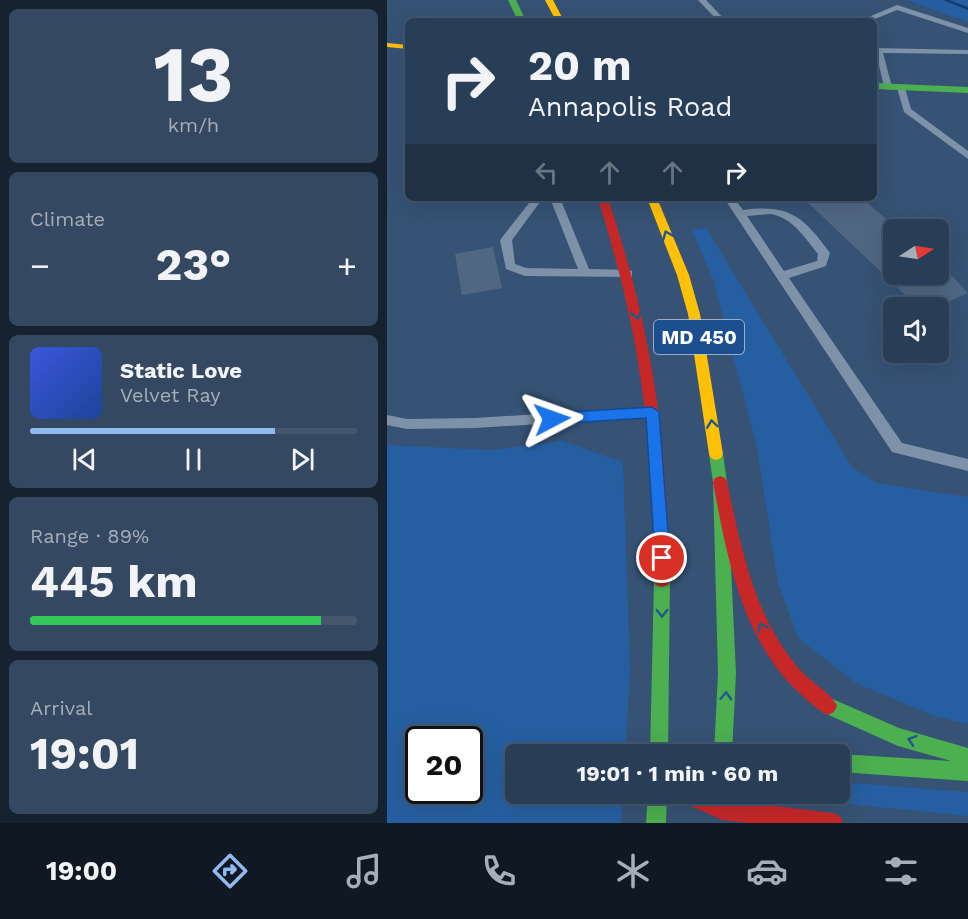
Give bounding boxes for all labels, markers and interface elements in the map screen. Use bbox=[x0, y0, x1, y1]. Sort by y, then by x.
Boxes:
text: 13 bbox=[154, 28, 233, 120]
text: 20 m bbox=[528, 41, 632, 90]
icon: right bbox=[429, 42, 507, 120]
text: Annapolis Road bbox=[528, 91, 732, 123]
text: km/h bbox=[168, 113, 219, 137]
icon: left bbox=[530, 156, 563, 189]
icon: ahead bbox=[593, 156, 626, 189]
icon: ahead bbox=[656, 156, 689, 189]
icon: right bbox=[719, 156, 752, 189]
text: Climate bbox=[30, 207, 105, 231]
north arrow bbox=[883, 219, 949, 285]
map controls bbox=[883, 219, 949, 363]
one-way arrow bbox=[662, 230, 674, 241]
text: 23° bbox=[156, 238, 231, 291]
text: − bbox=[30, 246, 50, 285]
text: + bbox=[337, 246, 357, 285]
button: sound bbox=[883, 297, 949, 363]
one-way arrow bbox=[630, 309, 643, 319]
road number: MD 450 bbox=[654, 320, 744, 354]
text: Static Love bbox=[120, 358, 242, 383]
text: Velvet Ray bbox=[120, 383, 221, 407]
position arrow bbox=[520, 387, 584, 451]
one-way arrow bbox=[706, 419, 718, 429]
icon: previous bbox=[68, 443, 101, 476]
icon: pause bbox=[177, 443, 210, 476]
icon: next bbox=[286, 443, 319, 476]
text: Range · 89% bbox=[30, 524, 149, 548]
pin bbox=[636, 532, 687, 583]
icon: arrive bbox=[645, 541, 678, 574]
text: 445 km bbox=[30, 555, 198, 608]
one-way arrow bbox=[656, 608, 668, 617]
one-way arrow bbox=[758, 623, 770, 634]
one-way arrow bbox=[719, 692, 732, 701]
text: Arrival bbox=[30, 696, 92, 720]
speed limit sign: 20 bbox=[405, 726, 483, 804]
text: 19:01 bbox=[30, 727, 139, 780]
one-way arrow bbox=[907, 735, 918, 747]
text: 19:01 · 1 min · 60 m bbox=[577, 761, 778, 786]
icon: directions bbox=[209, 850, 251, 892]
icon: music bbox=[343, 850, 385, 892]
icon: phone bbox=[478, 850, 520, 892]
icon: climate bbox=[612, 850, 654, 892]
icon: car bbox=[746, 850, 788, 892]
icon: filters bbox=[880, 850, 922, 892]
text: 19:00 bbox=[46, 855, 117, 887]

